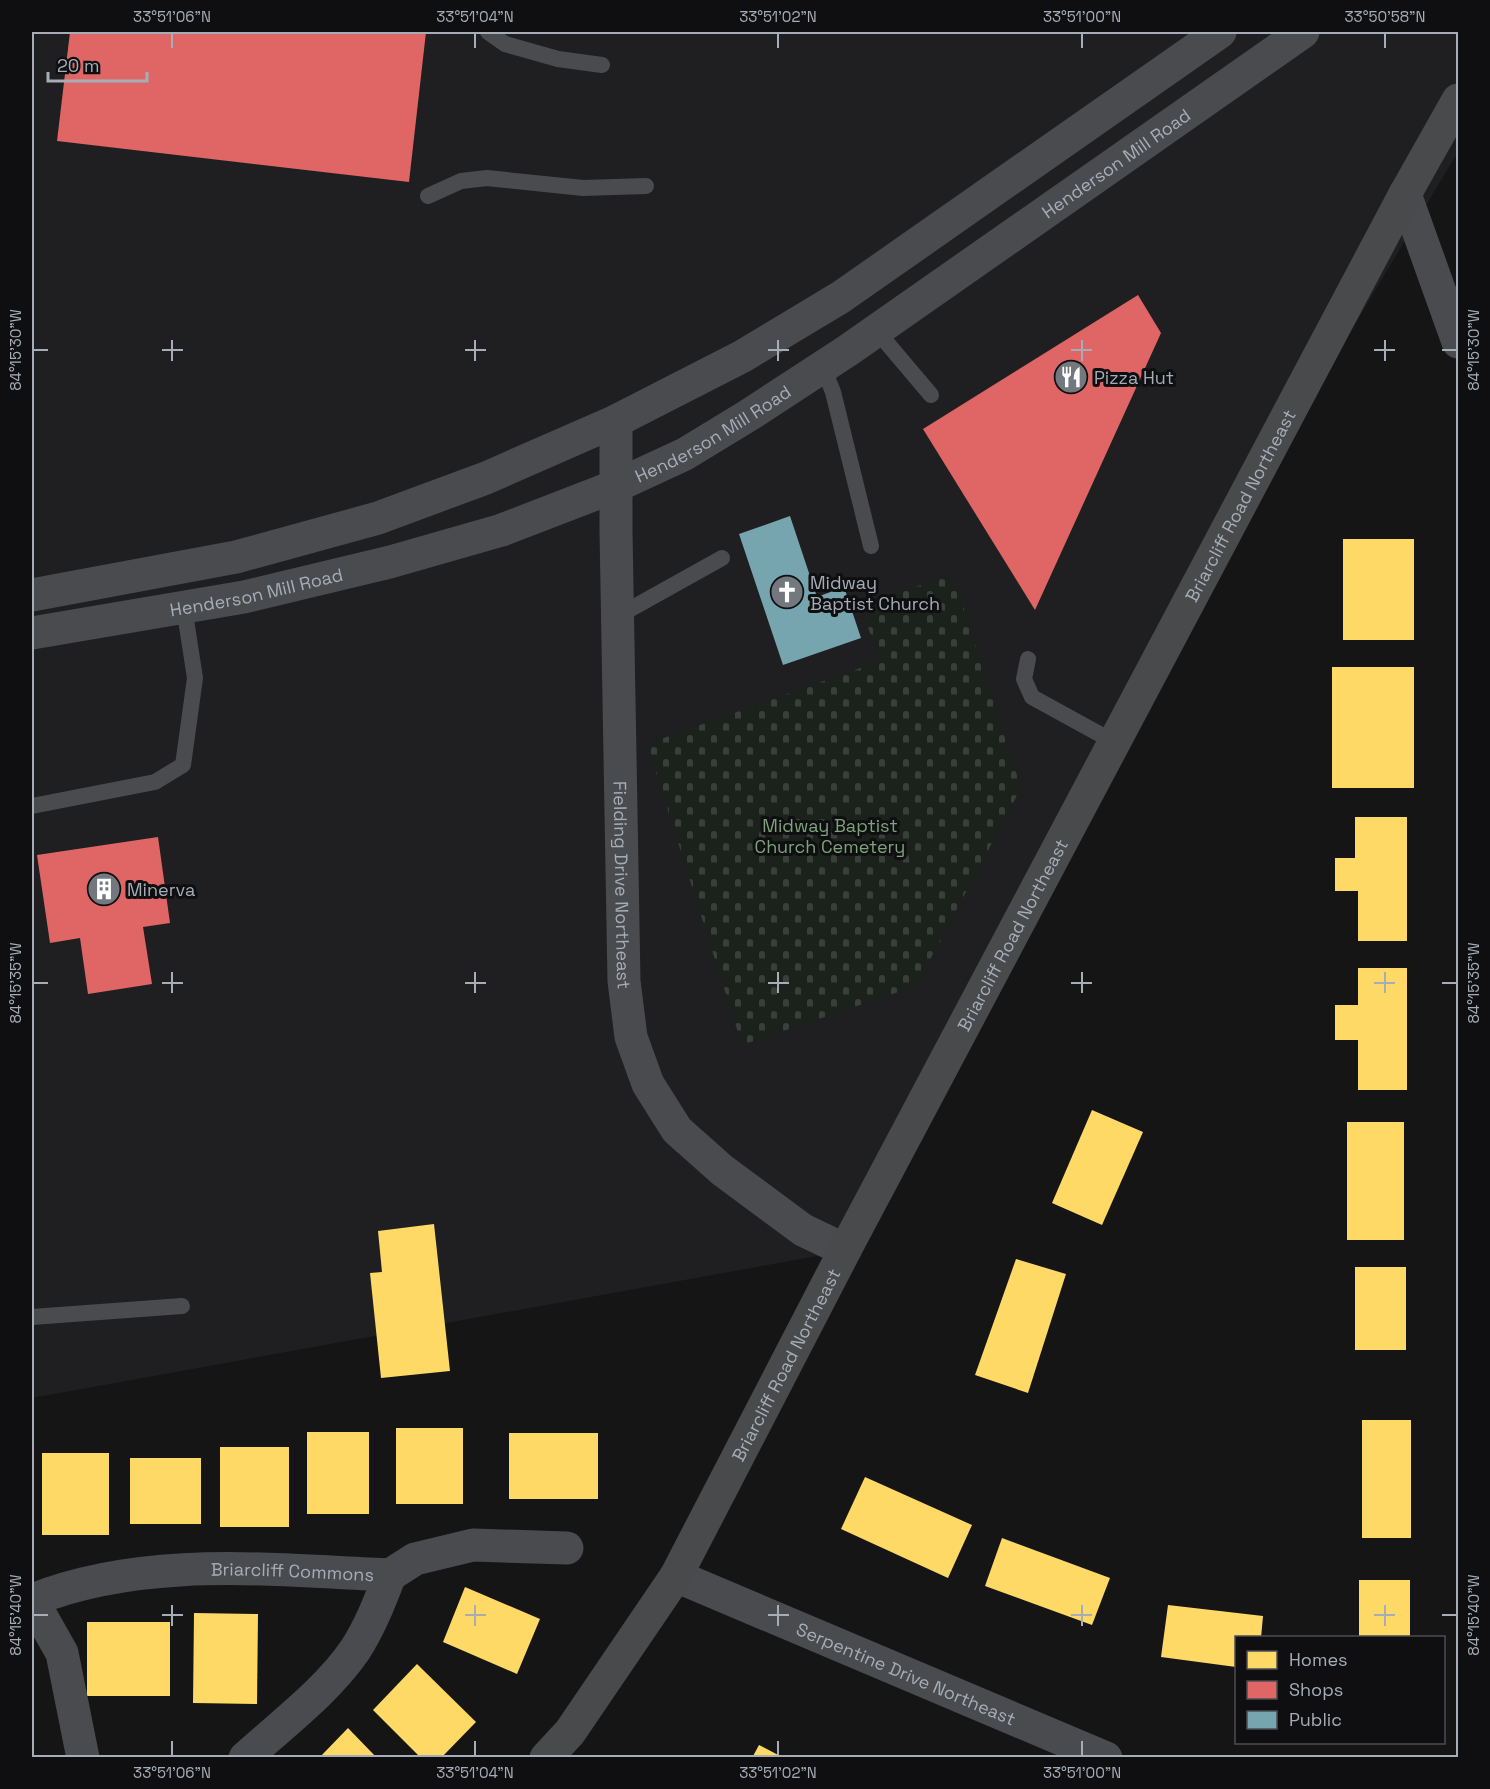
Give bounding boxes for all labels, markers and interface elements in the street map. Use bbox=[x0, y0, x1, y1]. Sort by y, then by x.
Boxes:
text: 33°51'06"N bbox=[133, 7, 211, 26]
text: 33°51'04"N bbox=[436, 7, 514, 26]
text: 33°51'02"N bbox=[739, 7, 817, 26]
text: 33°51'00"N bbox=[1043, 7, 1121, 26]
text: 33°50'58"N bbox=[1345, 7, 1425, 26]
scale bar bbox=[48, 45, 147, 83]
text: 20 m bbox=[57, 54, 100, 77]
street label: Henderson Mill Road bbox=[1037, 103, 1195, 223]
text: 84°15'30"W bbox=[6, 309, 25, 391]
text: 84°15'30"W bbox=[1464, 309, 1483, 391]
restaurant icon: Pizza Hut bbox=[1053, 359, 1089, 395]
place label: Pizza Hut bbox=[1094, 366, 1174, 389]
street label: Henderson Mill Road bbox=[631, 379, 795, 487]
street label: Briarcliff Road Northeast bbox=[1179, 405, 1300, 606]
street label: Henderson Mill Road bbox=[168, 562, 345, 621]
place label: Midway Baptist Church bbox=[810, 571, 940, 615]
church icon: Midway Baptist Church bbox=[769, 574, 805, 610]
street label: Fielding Drive Northeast bbox=[609, 781, 636, 990]
park label: Midway Baptist Church Cemetery bbox=[755, 814, 905, 858]
street label: Briarcliff Road Northeast bbox=[952, 835, 1073, 1035]
building icon: Minerva bbox=[86, 871, 122, 907]
place label: Minerva bbox=[127, 878, 195, 901]
text: 84°15'35"W bbox=[6, 942, 25, 1024]
text: 84°15'35"W bbox=[1464, 942, 1483, 1024]
street label: Briarcliff Road Northeast bbox=[726, 1264, 845, 1465]
street label: Briarcliff Commons bbox=[211, 1557, 375, 1586]
text: 84°15'40"W bbox=[6, 1574, 25, 1656]
text: 84°15'40"W bbox=[1464, 1574, 1483, 1656]
street label: Serpentine Drive Northeast bbox=[793, 1617, 1019, 1730]
legend bbox=[1235, 1636, 1445, 1744]
text: Homes bbox=[1289, 1648, 1348, 1671]
text: Shops bbox=[1289, 1678, 1343, 1701]
text: Public bbox=[1289, 1708, 1342, 1731]
text: 33°51'06"N bbox=[133, 1763, 211, 1782]
text: 33°51'04"N bbox=[436, 1763, 514, 1782]
text: 33°51'02"N bbox=[739, 1763, 817, 1782]
text: 33°51'00"N bbox=[1043, 1763, 1121, 1782]

